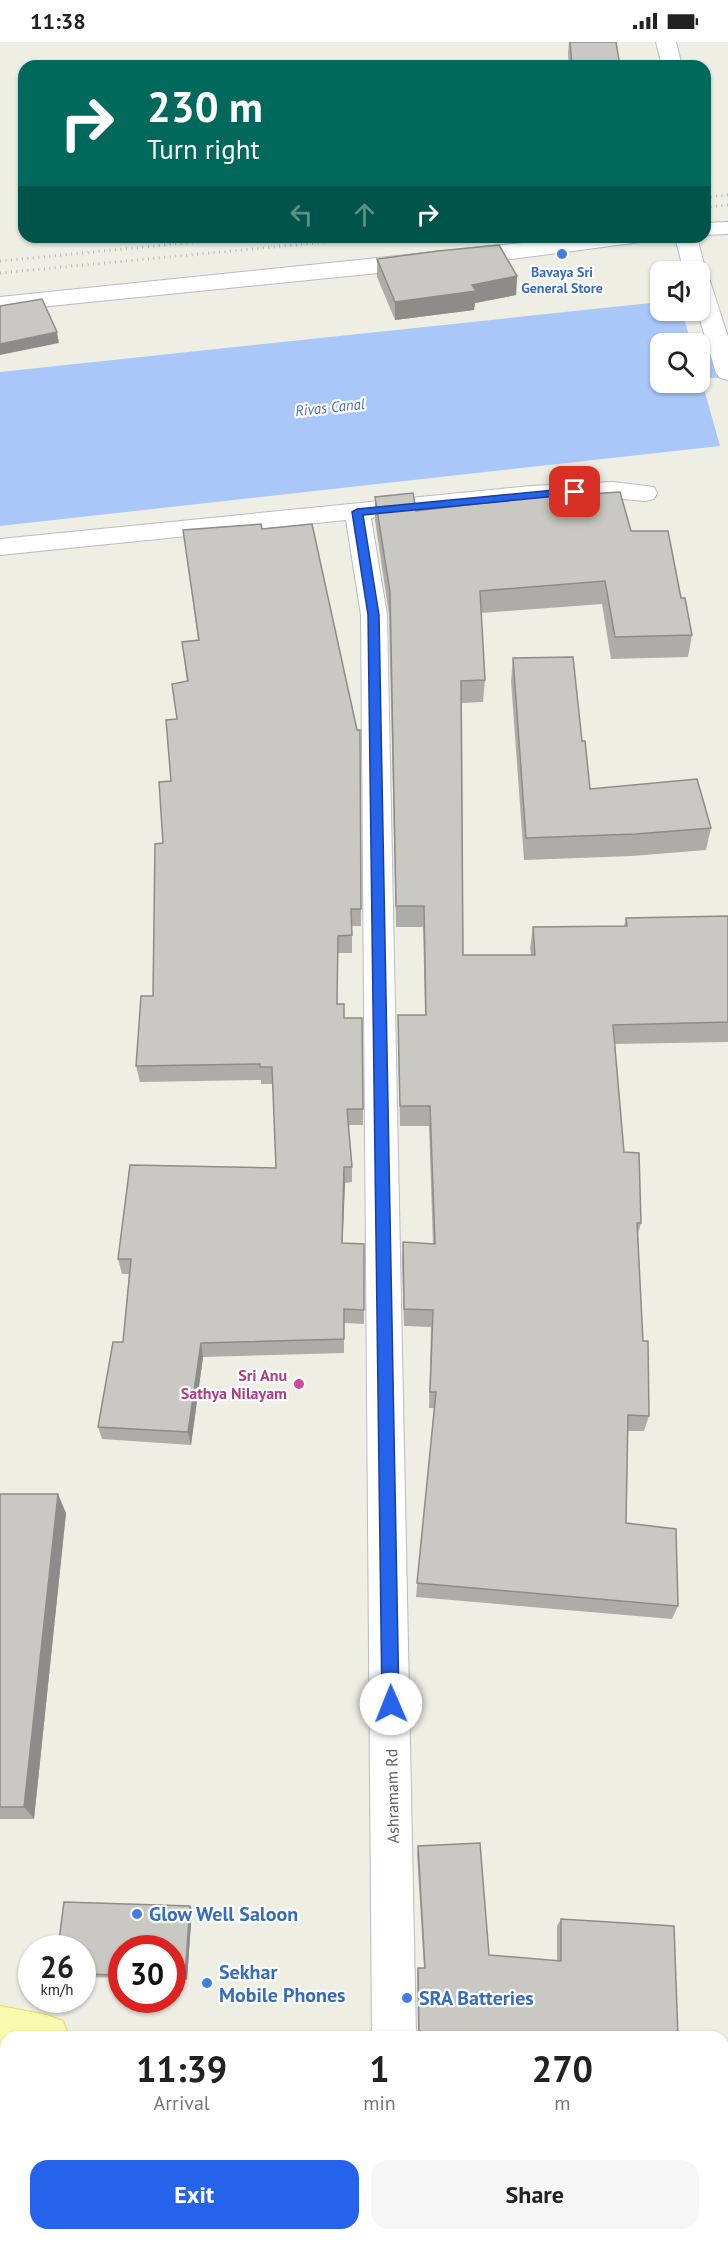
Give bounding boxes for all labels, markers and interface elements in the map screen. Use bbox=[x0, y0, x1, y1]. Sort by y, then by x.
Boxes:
text: 11:38 bbox=[30, 7, 86, 35]
text: 230 m bbox=[147, 79, 263, 134]
icon: right bbox=[48, 84, 126, 162]
text: Turn right bbox=[147, 132, 260, 166]
icon: left bbox=[285, 198, 318, 231]
icon: ahead bbox=[348, 198, 381, 231]
icon: right bbox=[411, 198, 444, 231]
marker: Bavaya Sri General Store bbox=[555, 247, 569, 261]
map controls bbox=[650, 261, 710, 393]
button: sound bbox=[650, 261, 710, 321]
place label: Bavaya Sri General Store bbox=[521, 263, 603, 297]
button: search bbox=[650, 333, 710, 393]
water label: Rivas Canal bbox=[294, 394, 366, 420]
pin bbox=[549, 466, 600, 517]
icon: arrive bbox=[558, 475, 591, 508]
place label: Sri Anu Sathya Nilayam bbox=[181, 1365, 287, 1403]
marker: Sri Anu Sathya Nilayam bbox=[292, 1377, 306, 1391]
position arrow bbox=[359, 1672, 423, 1736]
street label: Ashramam Rd bbox=[381, 1749, 403, 1843]
place label: Glow Well Saloon bbox=[149, 1901, 298, 1927]
marker: Glow Well Saloon bbox=[130, 1907, 144, 1921]
speed limit sign: 30 bbox=[108, 1935, 186, 2013]
text: 26 bbox=[40, 1947, 74, 1986]
place label: Sekhar Mobile Phones bbox=[219, 1959, 346, 2008]
marker: Sekhar Mobile Phones bbox=[200, 1976, 214, 1990]
text: km/h bbox=[41, 1980, 73, 1999]
place label: SRA Batteries bbox=[419, 1985, 534, 2011]
marker: SRA Batteries bbox=[400, 1991, 414, 2005]
text: 11:39 bbox=[136, 2045, 227, 2092]
text: 1 bbox=[369, 2045, 390, 2092]
text: 270 bbox=[532, 2045, 593, 2092]
text: Arrival bbox=[154, 2090, 210, 2116]
text: min bbox=[363, 2090, 396, 2116]
text: m bbox=[554, 2090, 571, 2116]
button: Exit bbox=[30, 2160, 359, 2229]
button: Share bbox=[371, 2160, 699, 2229]

